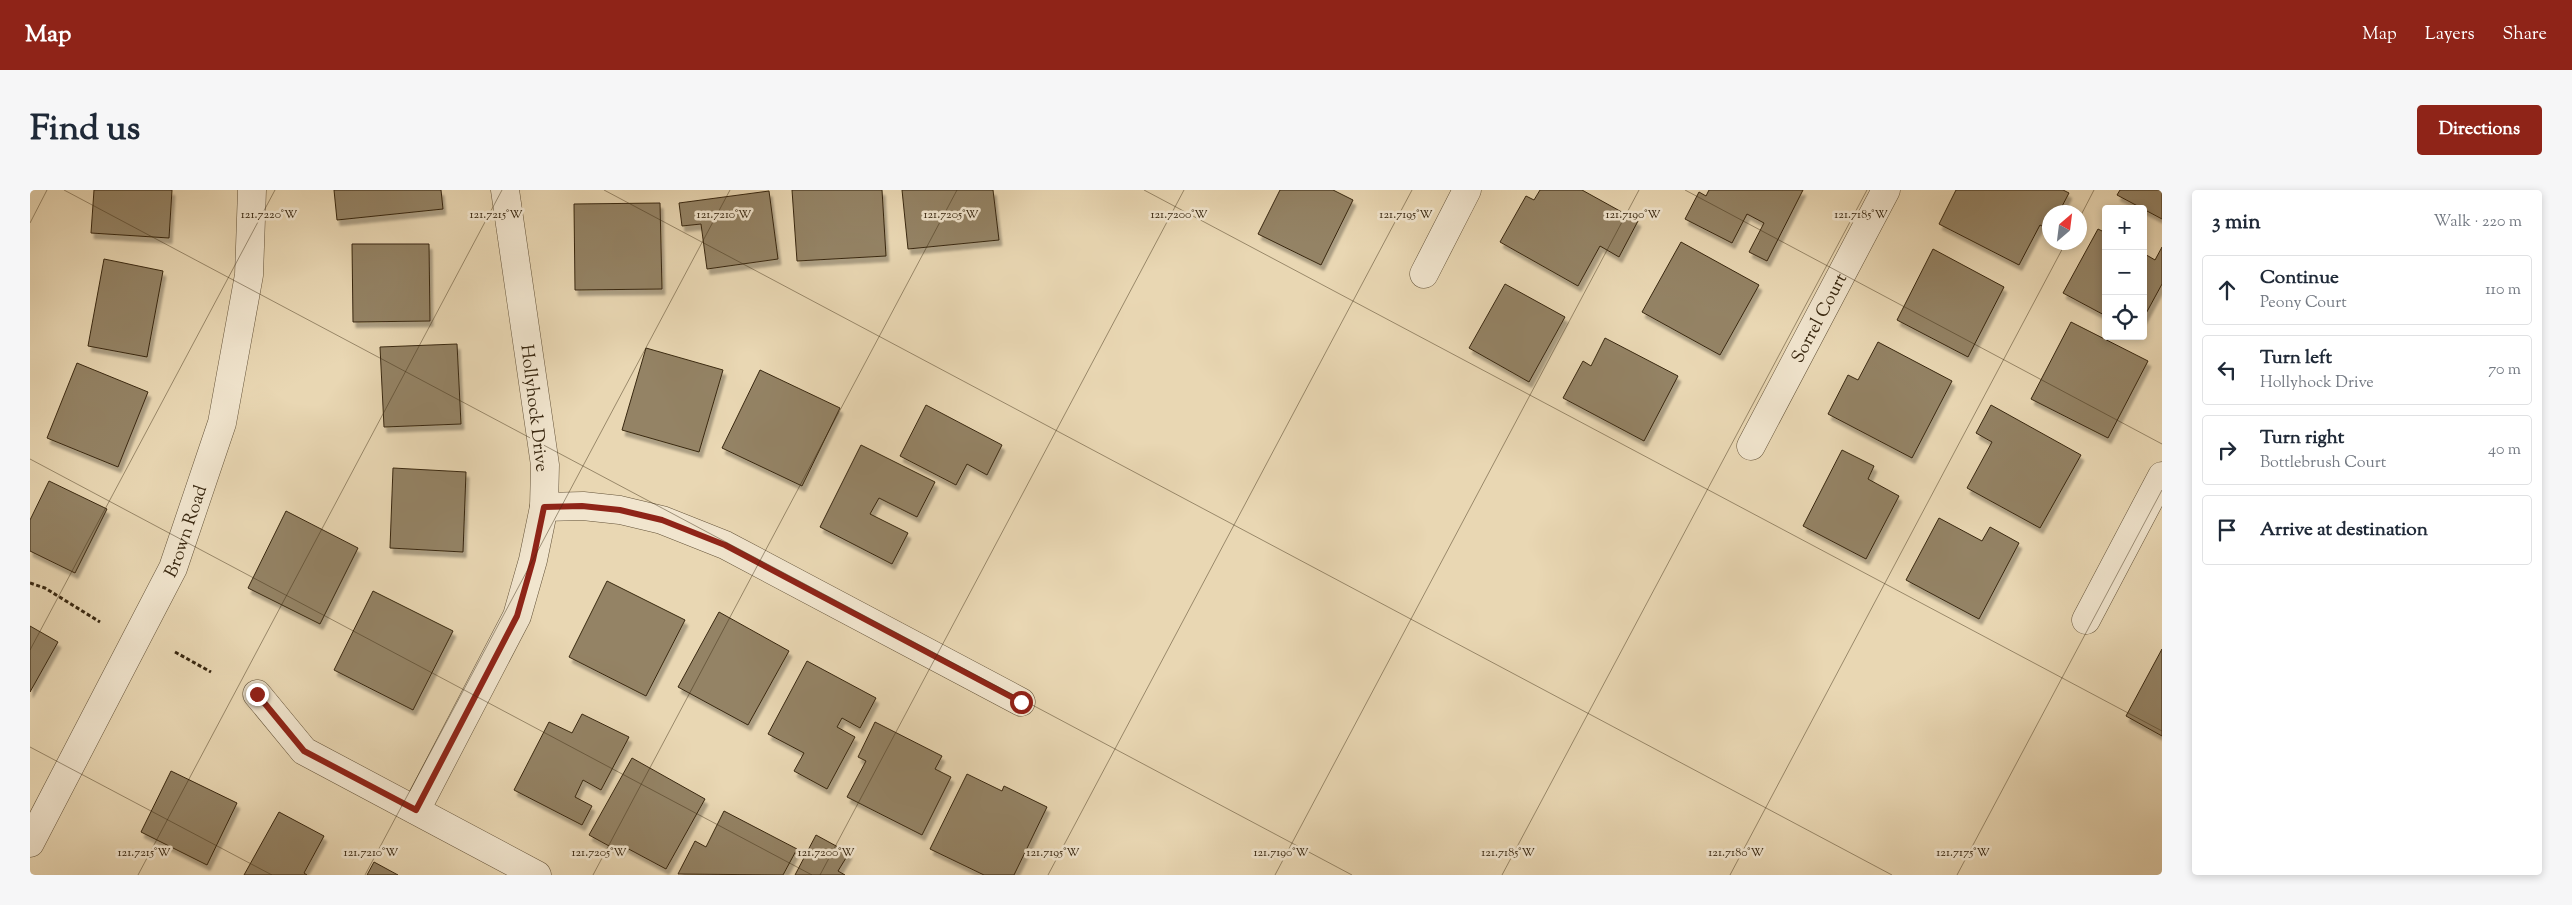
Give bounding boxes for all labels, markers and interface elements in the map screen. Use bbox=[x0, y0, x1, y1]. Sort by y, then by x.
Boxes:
text: Map bbox=[25, 18, 71, 52]
text: Map bbox=[2362, 22, 2397, 48]
text: Layers bbox=[2425, 22, 2475, 48]
text: Share bbox=[2503, 22, 2547, 48]
text: Find us bbox=[30, 105, 140, 156]
button: Directions bbox=[2417, 105, 2542, 155]
north arrow bbox=[2042, 205, 2087, 250]
map controls bbox=[2102, 205, 2147, 340]
button: + bbox=[2102, 205, 2147, 250]
text: 121.7220°W bbox=[241, 206, 298, 224]
text: 121.7215°W bbox=[470, 206, 523, 224]
text: 121.7210°W bbox=[697, 206, 752, 224]
text: 121.7205°W bbox=[923, 206, 979, 224]
text: 121.7200°W bbox=[1150, 206, 1208, 224]
text: 121.7195°W bbox=[1379, 206, 1433, 224]
text: 121.7190°W bbox=[1605, 206, 1661, 224]
text: 121.7185°W bbox=[1834, 206, 1888, 224]
text: 3 min bbox=[2212, 208, 2261, 238]
text: Walk · 220 m bbox=[2434, 211, 2522, 234]
button: − bbox=[2102, 250, 2147, 295]
text: Continue bbox=[2260, 265, 2339, 292]
street label: Sorrel Court bbox=[1786, 269, 1855, 368]
icon: ahead bbox=[2213, 276, 2241, 304]
text: 110 m bbox=[2485, 279, 2521, 302]
text: Peony Court bbox=[2260, 292, 2347, 315]
button: locate bbox=[2102, 295, 2147, 340]
street label: Hollyhock Drive bbox=[512, 343, 554, 473]
text: Turn left bbox=[2260, 345, 2332, 372]
icon: left bbox=[2213, 356, 2241, 384]
text: 70 m bbox=[2488, 359, 2521, 382]
text: Hollyhock Drive bbox=[2260, 372, 2374, 395]
text: Turn right bbox=[2260, 425, 2344, 452]
icon: right bbox=[2213, 436, 2241, 464]
text: 40 m bbox=[2488, 439, 2521, 462]
text: Bottlebrush Court bbox=[2260, 452, 2386, 475]
street label: Brown Road bbox=[159, 482, 215, 583]
icon: arrive bbox=[2213, 516, 2241, 544]
text: Arrive at destination bbox=[2260, 517, 2428, 544]
route end bbox=[246, 683, 269, 706]
route start bbox=[1010, 691, 1033, 714]
text: 121.7215°W bbox=[118, 844, 171, 862]
text: 121.7210°W bbox=[344, 844, 399, 862]
text: 121.7205°W bbox=[571, 844, 627, 862]
text: 121.7200°W bbox=[797, 844, 855, 862]
text: 121.7195°W bbox=[1026, 844, 1080, 862]
text: 121.7190°W bbox=[1253, 844, 1309, 862]
text: 121.7185°W bbox=[1481, 844, 1535, 862]
text: 121.7180°W bbox=[1708, 844, 1764, 862]
text: 121.7175°W bbox=[1936, 844, 1990, 862]

